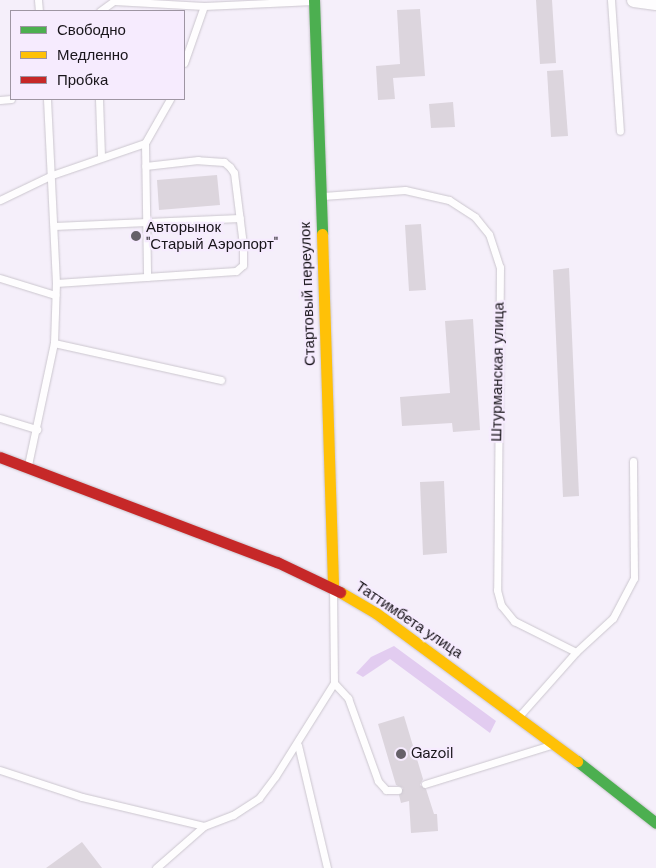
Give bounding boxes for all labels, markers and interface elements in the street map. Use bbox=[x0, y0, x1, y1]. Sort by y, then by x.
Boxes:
legend bbox=[10, 10, 185, 100]
text: Свободно bbox=[57, 20, 126, 40]
text: Медленно bbox=[57, 45, 128, 65]
text: Пробка bbox=[57, 70, 108, 90]
place label: Авторынок "Старый Аэропорт" bbox=[146, 218, 278, 253]
street label: Стартовый переулок bbox=[296, 222, 320, 366]
marker: Авторынок "Старый Аэропорт" bbox=[130, 230, 142, 242]
street label: Штурманская улица bbox=[488, 302, 508, 442]
street label: Таттимбета улица bbox=[352, 578, 466, 662]
place label: Gazoil bbox=[411, 745, 453, 763]
marker: Gazoil bbox=[395, 748, 407, 760]

